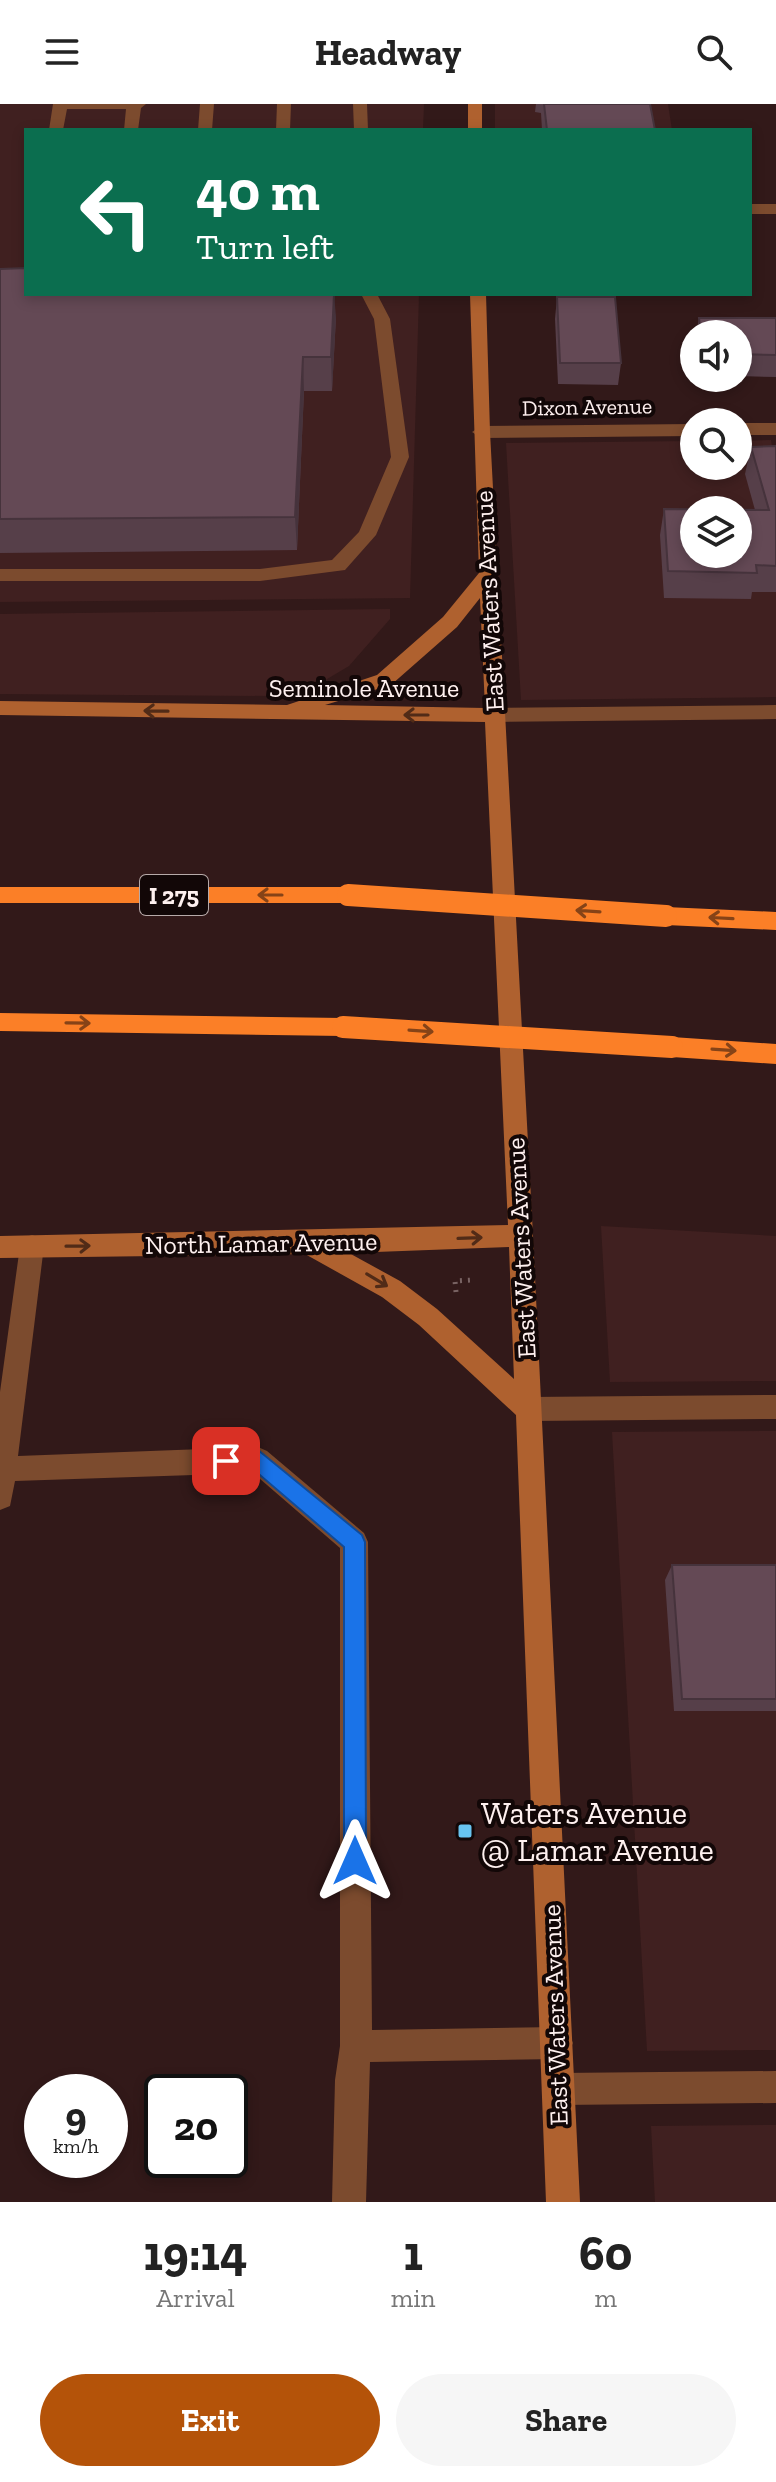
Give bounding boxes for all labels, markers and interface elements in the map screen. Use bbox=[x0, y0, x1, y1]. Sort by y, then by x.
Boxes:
icon: menu bbox=[40, 30, 84, 74]
icon: search bbox=[692, 30, 736, 74]
text: Headway bbox=[315, 31, 461, 74]
text: 40 m bbox=[196, 157, 320, 224]
icon: left bbox=[64, 160, 168, 264]
text: Turn left bbox=[196, 225, 334, 268]
map controls bbox=[680, 320, 752, 568]
button: sound bbox=[680, 320, 752, 392]
street label: Dixon Avenue bbox=[522, 392, 652, 422]
button: search bbox=[680, 408, 752, 480]
street label: East Waters Avenue bbox=[467, 490, 511, 712]
button: layers bbox=[680, 496, 752, 568]
street label: Seminole Avenue bbox=[269, 672, 459, 704]
one-way arrow bbox=[143, 704, 170, 719]
one-way arrow bbox=[403, 707, 430, 723]
road number: I 275 bbox=[140, 875, 208, 915]
one-way arrow bbox=[257, 887, 284, 903]
one-way arrow bbox=[575, 903, 602, 918]
one-way arrow bbox=[708, 911, 735, 926]
one-way arrow bbox=[64, 1016, 91, 1031]
one-way arrow bbox=[407, 1024, 434, 1039]
one-way arrow bbox=[710, 1043, 737, 1058]
street label: East Waters Avenue bbox=[499, 1137, 543, 1359]
street label: North Lamar Avenue bbox=[145, 1225, 377, 1261]
one-way arrow bbox=[456, 1230, 483, 1245]
one-way arrow bbox=[64, 1238, 91, 1254]
one-way arrow bbox=[365, 1272, 388, 1288]
pin bbox=[192, 1427, 260, 1495]
icon: arrive bbox=[204, 1439, 248, 1483]
place label: Waters Avenue @ Lamar Avenue bbox=[481, 1794, 714, 1869]
position arrow bbox=[313, 1819, 397, 1903]
marker: Waters Avenue @ Lamar Avenue bbox=[456, 1822, 474, 1840]
street label: East Waters Avenue bbox=[535, 1904, 575, 2126]
speed limit sign: 20 bbox=[144, 2074, 248, 2178]
text: 9 bbox=[65, 2092, 87, 2140]
text: km/h bbox=[53, 2134, 99, 2158]
text: 19:14 bbox=[144, 2225, 247, 2282]
text: 1 bbox=[403, 2225, 423, 2282]
text: 60 bbox=[579, 2225, 632, 2282]
text: Arrival bbox=[156, 2282, 235, 2314]
text: min bbox=[391, 2282, 435, 2314]
text: m bbox=[595, 2282, 617, 2314]
button: Exit bbox=[40, 2374, 380, 2466]
button: Share bbox=[396, 2374, 736, 2466]

